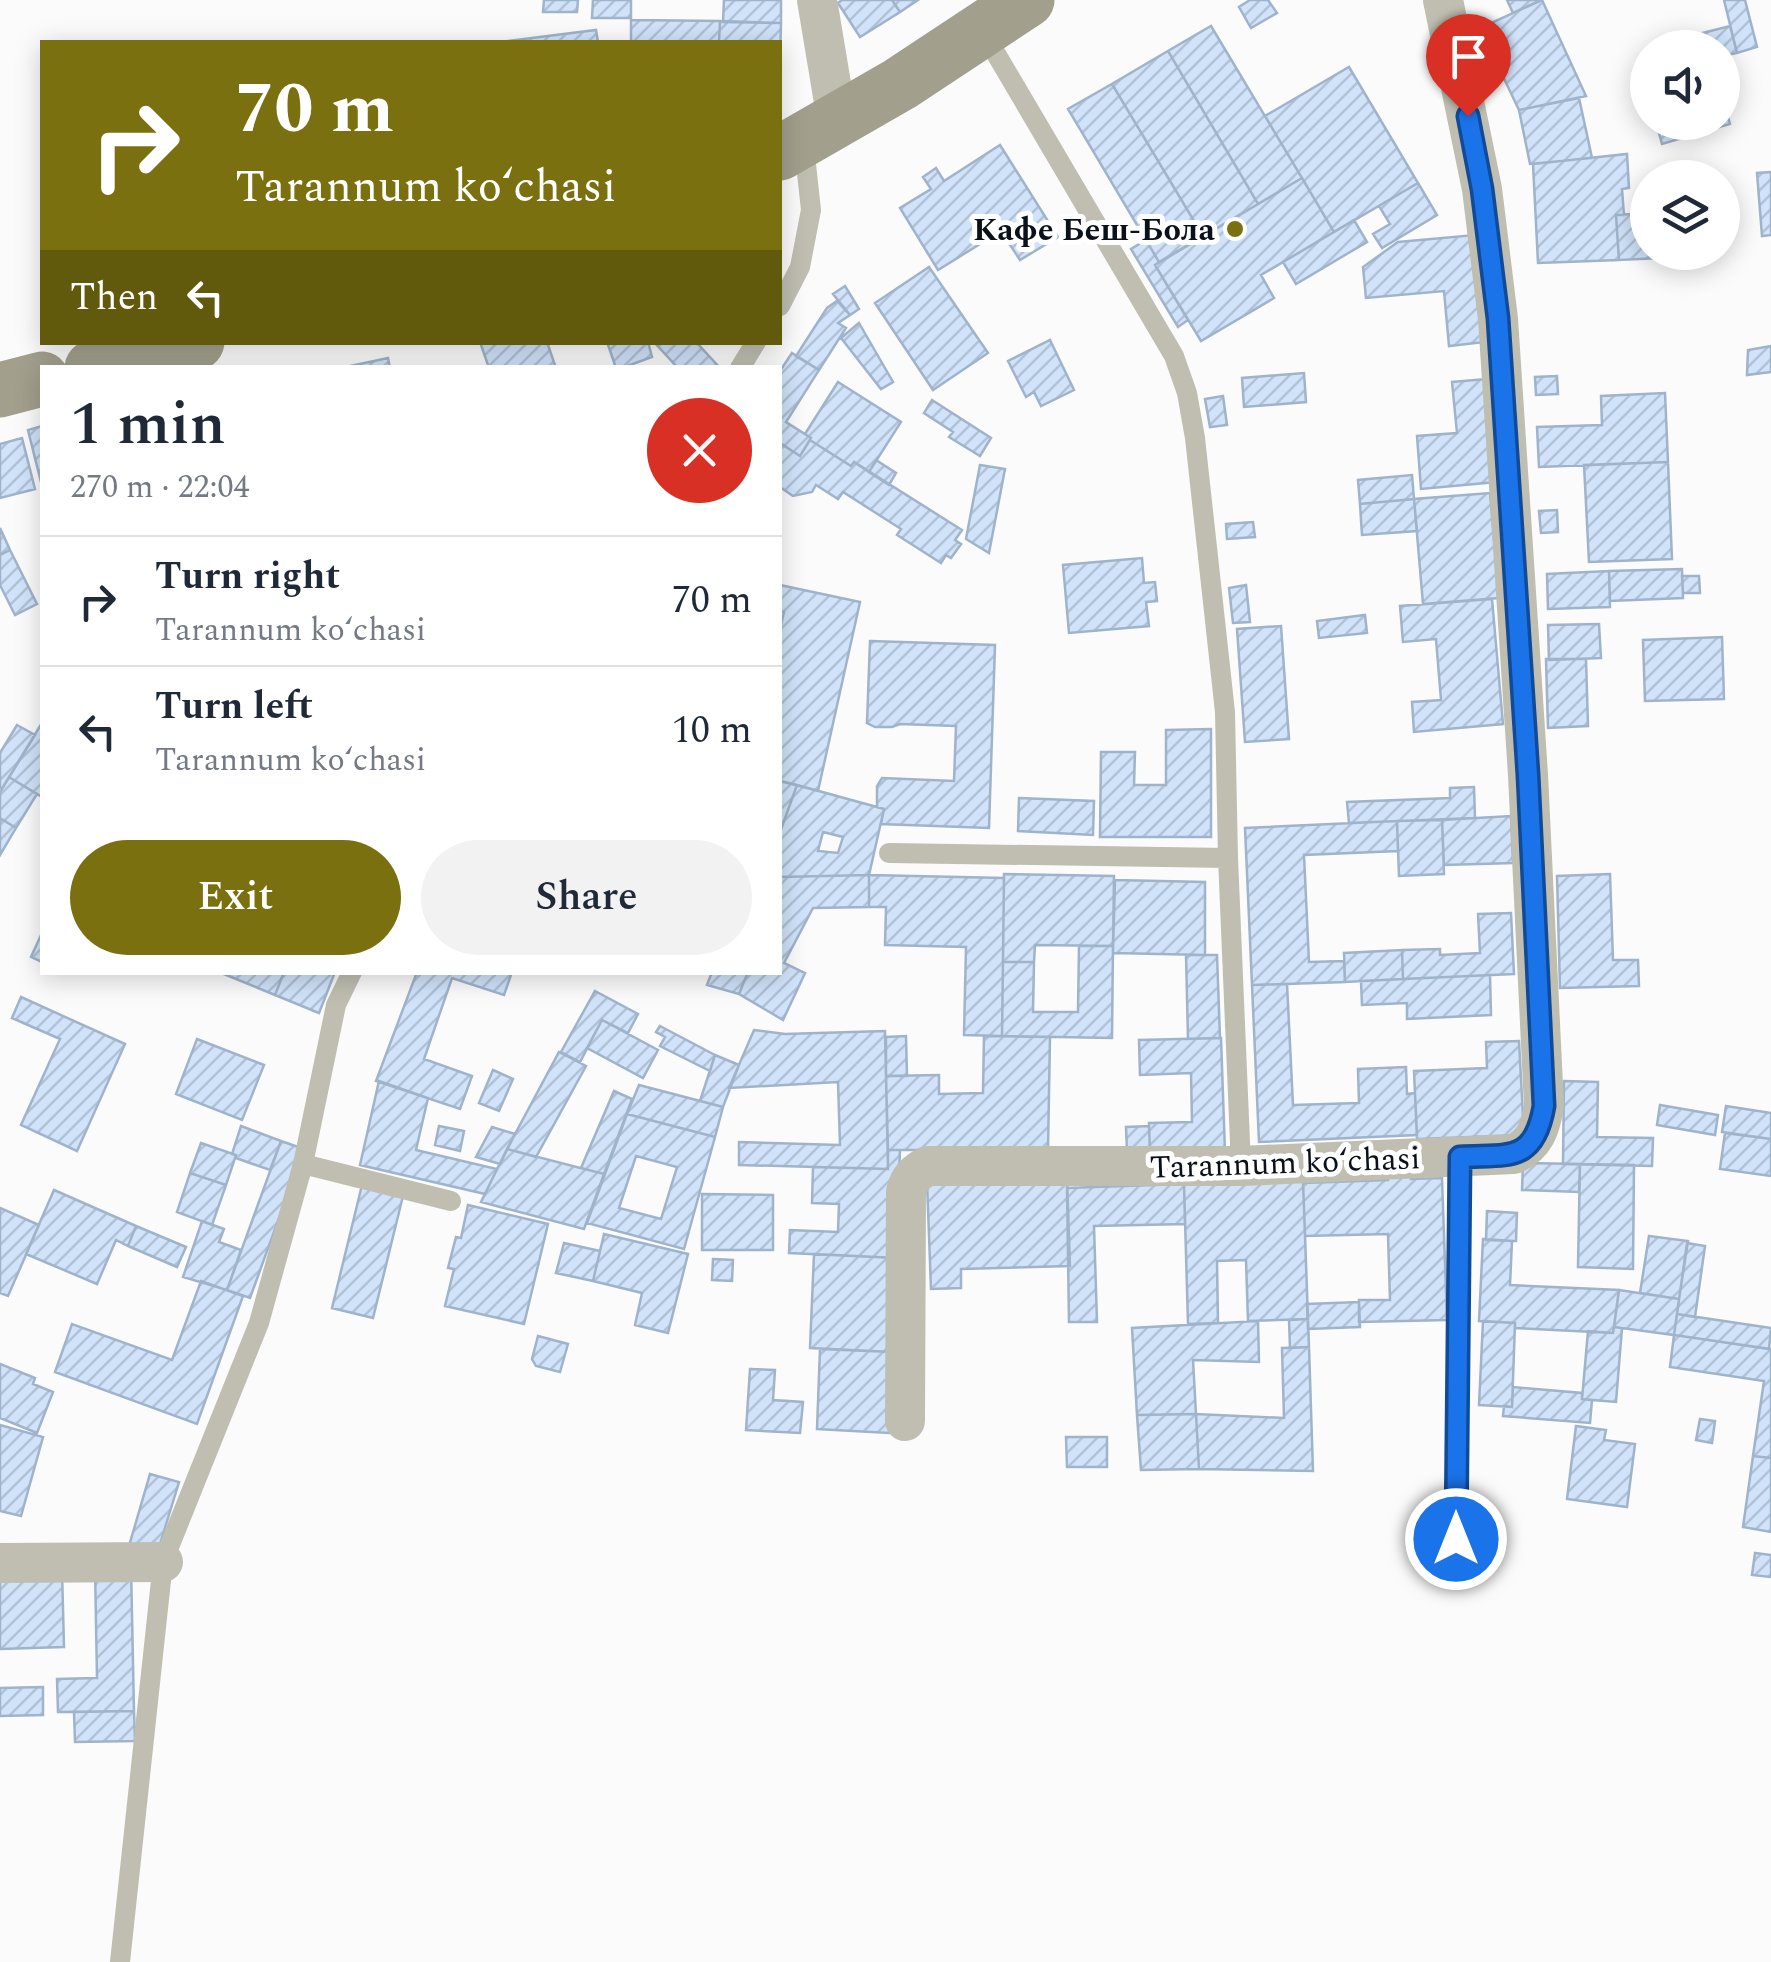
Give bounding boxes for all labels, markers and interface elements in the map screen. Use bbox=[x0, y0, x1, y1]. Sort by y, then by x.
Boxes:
pin bbox=[1426, 14, 1511, 117]
icon: arrive bbox=[1441, 29, 1496, 84]
map controls bbox=[1630, 30, 1740, 270]
button: sound bbox=[1630, 30, 1740, 140]
text: 70 m bbox=[235, 57, 394, 163]
icon: right bbox=[70, 80, 200, 210]
text: Tarannum koʻchasi bbox=[235, 153, 616, 222]
button: layers bbox=[1630, 160, 1740, 270]
place label: Кафе Беш-Бола bbox=[973, 206, 1216, 255]
marker: Кафе Беш-Бола bbox=[1224, 218, 1246, 240]
text: Then bbox=[70, 269, 158, 327]
icon: left bbox=[178, 270, 233, 325]
text: 1 min bbox=[70, 379, 226, 471]
button: close bbox=[647, 398, 752, 503]
text: 270 m · 22:04 bbox=[70, 463, 250, 512]
text: Turn right bbox=[155, 548, 340, 606]
text: 70 m bbox=[672, 572, 752, 630]
icon: right bbox=[70, 574, 125, 629]
text: Tarannum koʻchasi bbox=[155, 606, 426, 655]
text: Turn left bbox=[155, 678, 313, 736]
text: 10 m bbox=[672, 702, 752, 760]
icon: left bbox=[70, 704, 125, 759]
text: Tarannum koʻchasi bbox=[155, 736, 426, 785]
button: Exit bbox=[70, 840, 401, 955]
button: Share bbox=[421, 840, 752, 955]
street label: Tarannum koʻchasi bbox=[1149, 1134, 1421, 1193]
position arrow bbox=[1404, 1487, 1508, 1591]

